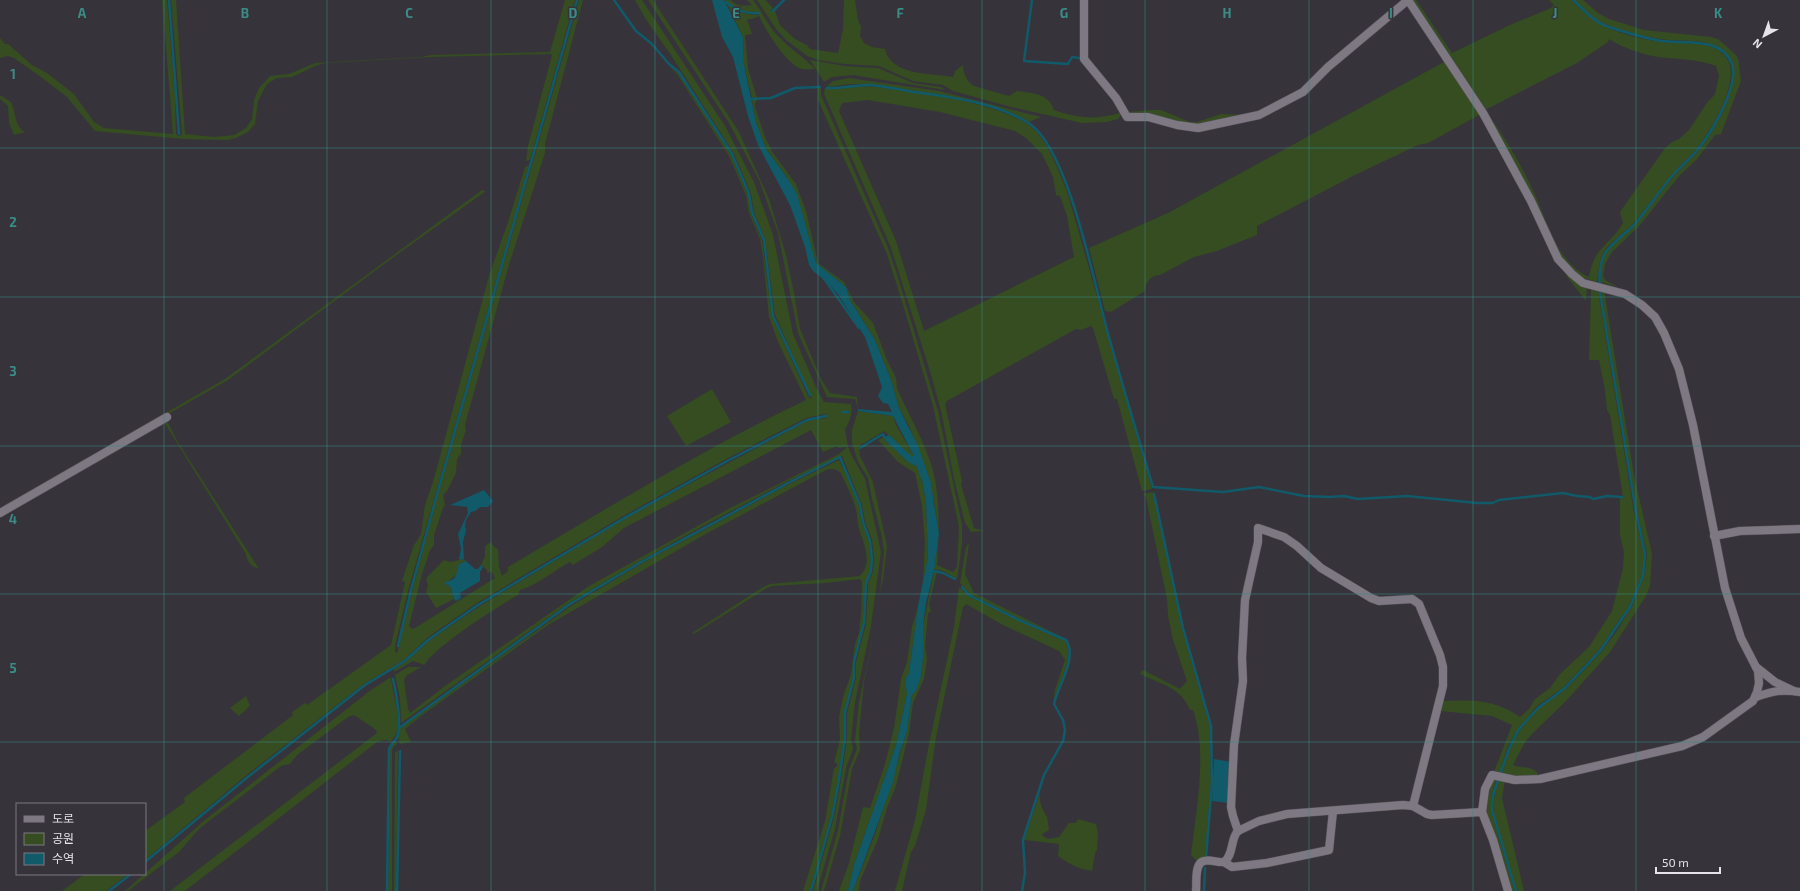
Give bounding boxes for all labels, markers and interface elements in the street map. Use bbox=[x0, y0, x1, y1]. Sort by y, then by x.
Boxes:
text: A bbox=[78, 5, 87, 21]
text: B bbox=[241, 5, 249, 21]
text: C bbox=[405, 5, 413, 21]
text: D bbox=[569, 5, 578, 21]
text: E bbox=[732, 5, 740, 21]
text: F bbox=[896, 5, 904, 21]
text: G bbox=[1060, 5, 1068, 21]
text: H bbox=[1223, 5, 1232, 21]
text: I bbox=[1389, 5, 1393, 21]
text: J bbox=[1553, 5, 1557, 21]
text: K bbox=[1714, 5, 1723, 21]
north arrow bbox=[1744, 16, 1784, 56]
text: N bbox=[1750, 36, 1764, 51]
text: 1 bbox=[10, 66, 16, 82]
text: 2 bbox=[9, 214, 17, 230]
text: 3 bbox=[9, 363, 17, 379]
text: 4 bbox=[9, 511, 17, 527]
text: 5 bbox=[9, 660, 17, 676]
legend bbox=[16, 803, 146, 875]
text: 도로 bbox=[52, 811, 74, 825]
text: 공원 bbox=[52, 831, 74, 845]
scale bar bbox=[1656, 849, 1720, 875]
text: 수역 bbox=[52, 851, 74, 865]
text: 50 m bbox=[1662, 855, 1689, 869]

